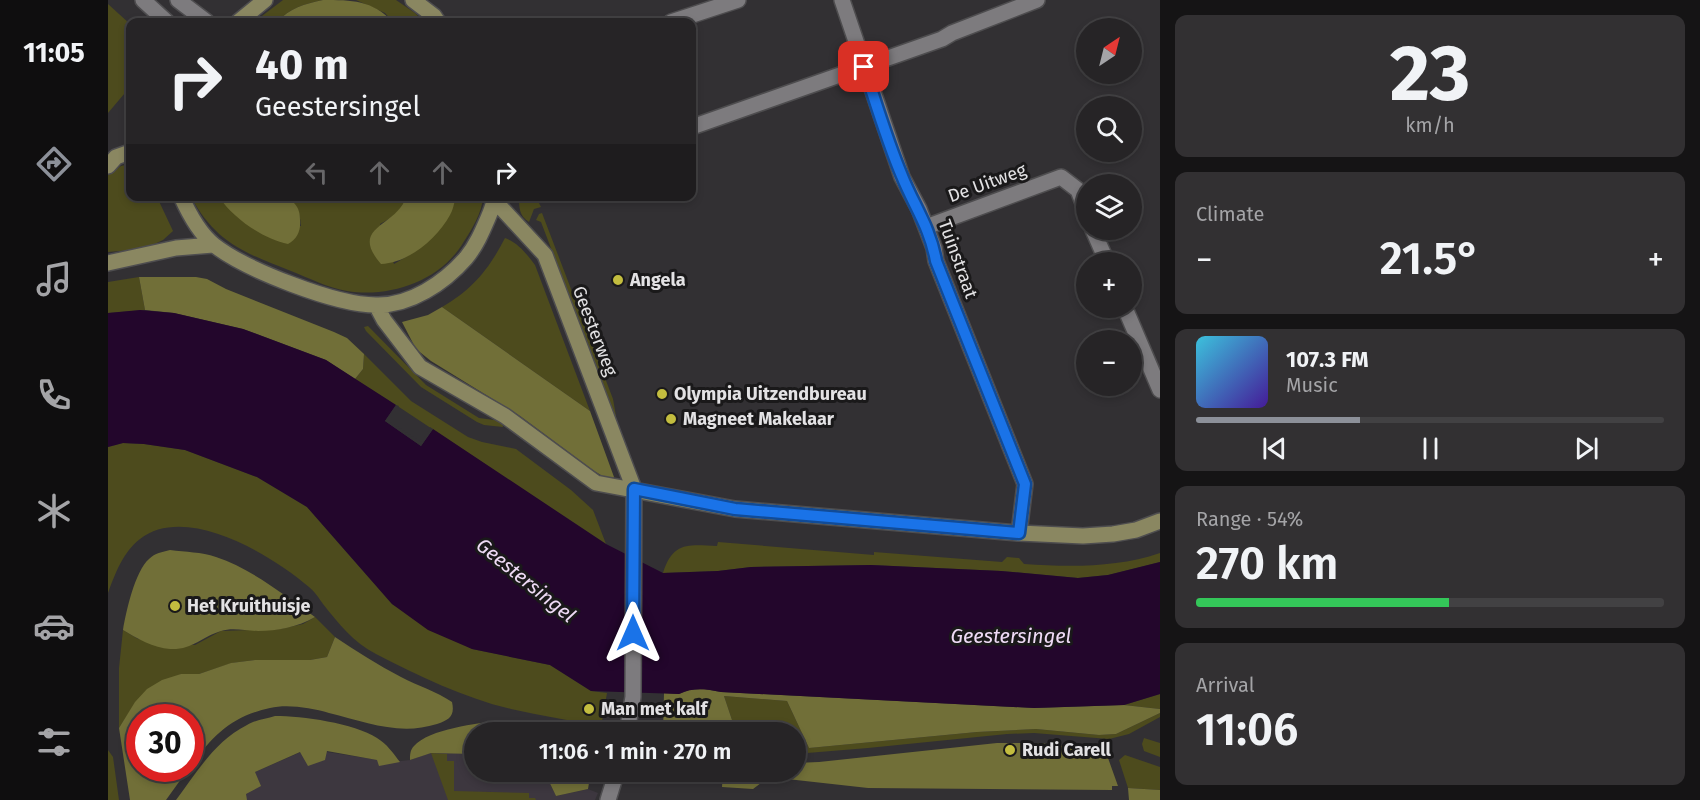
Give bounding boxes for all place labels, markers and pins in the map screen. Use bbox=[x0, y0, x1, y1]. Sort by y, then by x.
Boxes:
pin bbox=[838, 41, 889, 92]
place label: Angela bbox=[629, 269, 686, 291]
marker: Angela bbox=[611, 273, 625, 287]
place label: Olympia Uitzendbureau bbox=[674, 383, 867, 405]
marker: Olympia Uitzendbureau bbox=[655, 387, 669, 401]
place label: Magneet Makelaar bbox=[683, 408, 835, 430]
marker: Magneet Makelaar bbox=[664, 412, 678, 426]
place label: Het Kruithuisje bbox=[187, 595, 311, 617]
marker: Het Kruithuisje bbox=[168, 599, 182, 613]
place label: Man met kalf bbox=[601, 698, 709, 720]
marker: Man met kalf bbox=[582, 702, 596, 716]
place label: Rudi Carell bbox=[1022, 739, 1112, 761]
marker: Rudi Carell bbox=[1003, 743, 1017, 757]

